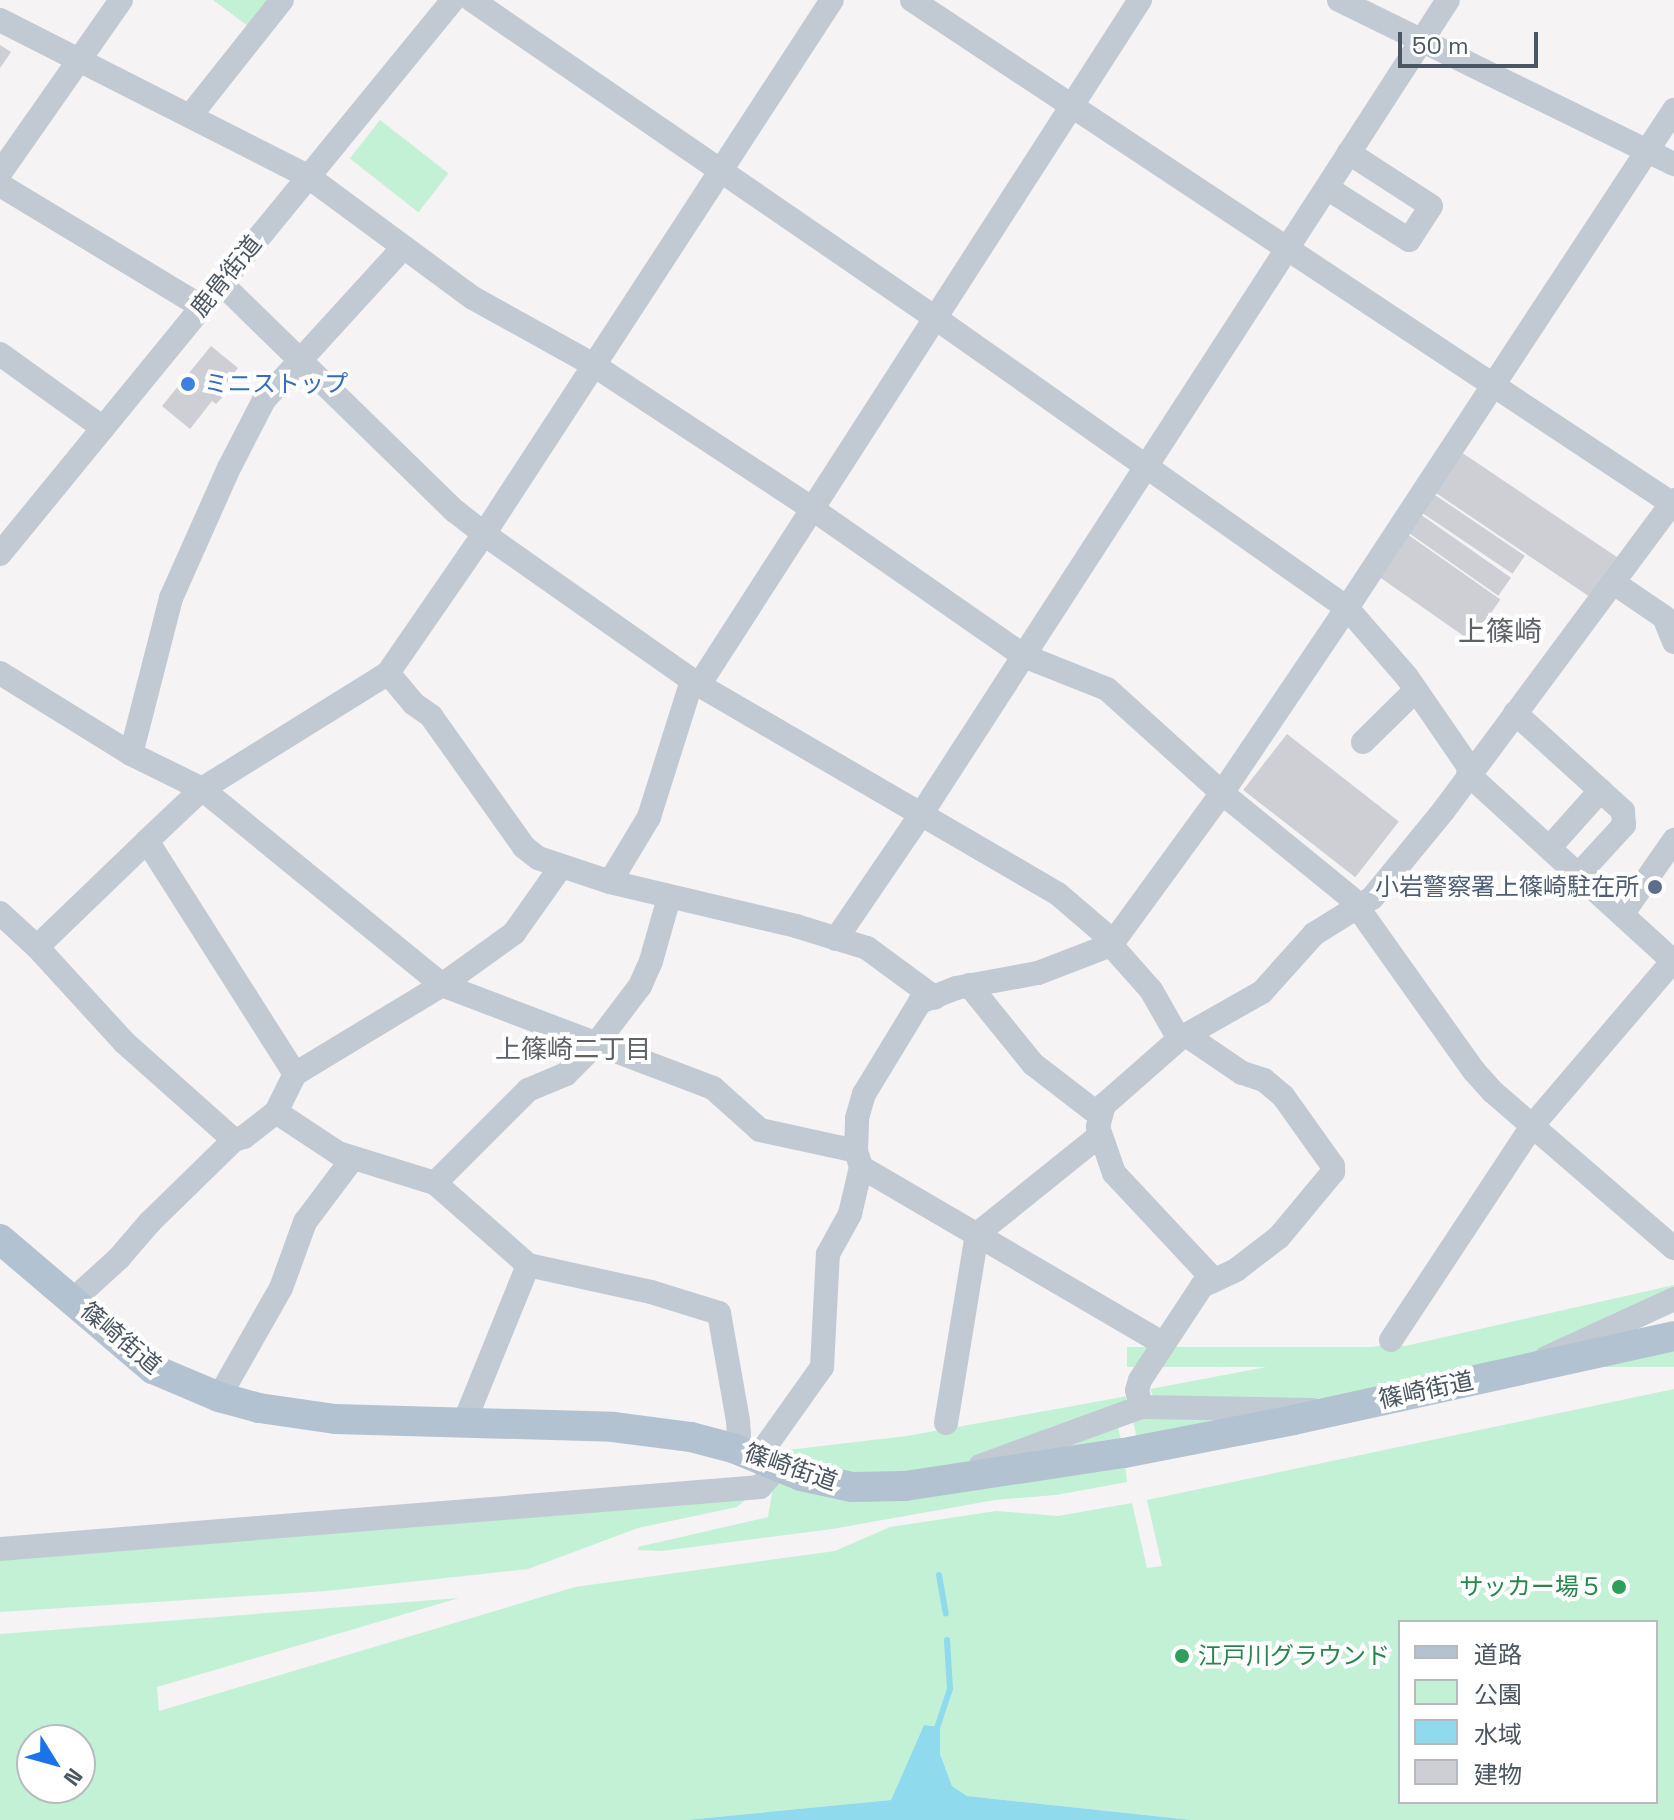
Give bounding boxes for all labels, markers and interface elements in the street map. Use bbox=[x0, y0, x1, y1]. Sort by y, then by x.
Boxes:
scale bar bbox=[1402, 16, 1542, 66]
text: 50 m bbox=[1412, 30, 1469, 61]
street label: 鹿骨街道 bbox=[185, 230, 267, 322]
place label: ミニストップ bbox=[204, 370, 348, 398]
marker: ミニストップ bbox=[179, 375, 197, 393]
district label: 上篠崎 bbox=[1458, 614, 1542, 648]
place label: 小岩警察署上篠崎駐在所 bbox=[1375, 873, 1639, 901]
marker: 小岩警察署上篠崎駐在所 bbox=[1646, 878, 1664, 896]
district label: 上篠崎二丁目 bbox=[495, 1034, 651, 1066]
street label: 篠崎街道 bbox=[75, 1296, 167, 1380]
street label: 篠崎街道 bbox=[1376, 1366, 1476, 1414]
street label: 篠崎街道 bbox=[741, 1438, 841, 1496]
place label: サッカー場５ bbox=[1459, 1573, 1603, 1601]
marker: サッカー場５ bbox=[1610, 1578, 1628, 1596]
legend bbox=[1398, 1620, 1658, 1804]
text: 道路 bbox=[1474, 1639, 1522, 1670]
place label: 江戸川グラウンド bbox=[1198, 1642, 1390, 1670]
marker: 江戸川グラウンド bbox=[1173, 1647, 1191, 1665]
text: 公園 bbox=[1474, 1679, 1522, 1710]
text: 水域 bbox=[1474, 1719, 1522, 1750]
north arrow bbox=[16, 1724, 96, 1804]
text: 建物 bbox=[1474, 1759, 1522, 1790]
text: N bbox=[58, 1763, 89, 1792]

